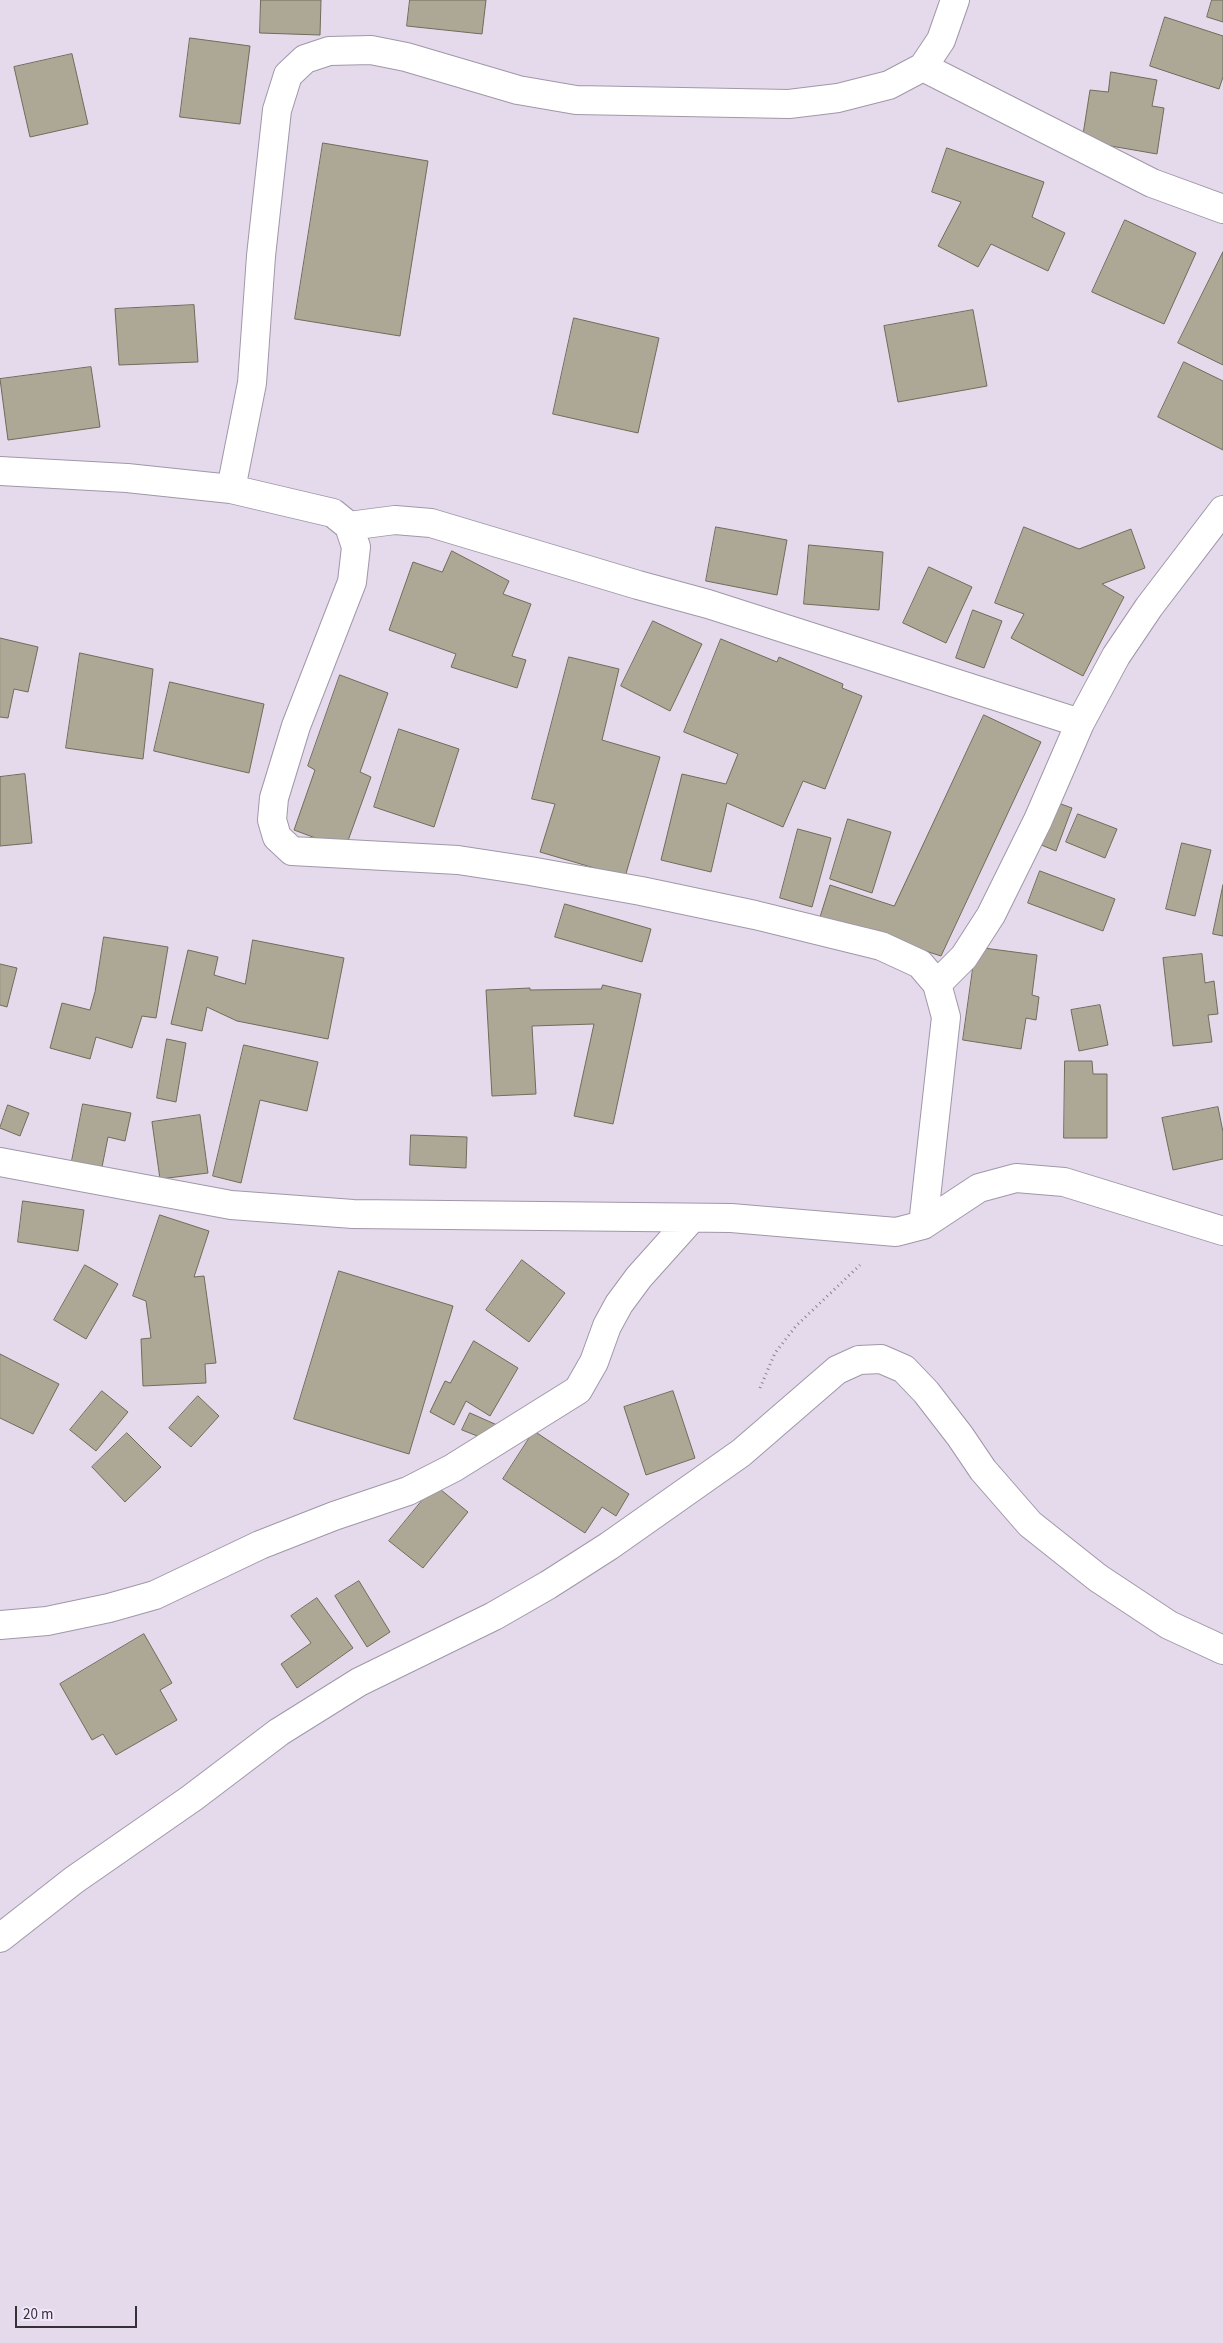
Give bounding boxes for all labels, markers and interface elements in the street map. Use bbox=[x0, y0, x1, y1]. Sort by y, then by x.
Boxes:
scale bar bbox=[18, 2296, 140, 2328]
text: 20 m bbox=[23, 2304, 53, 2325]

